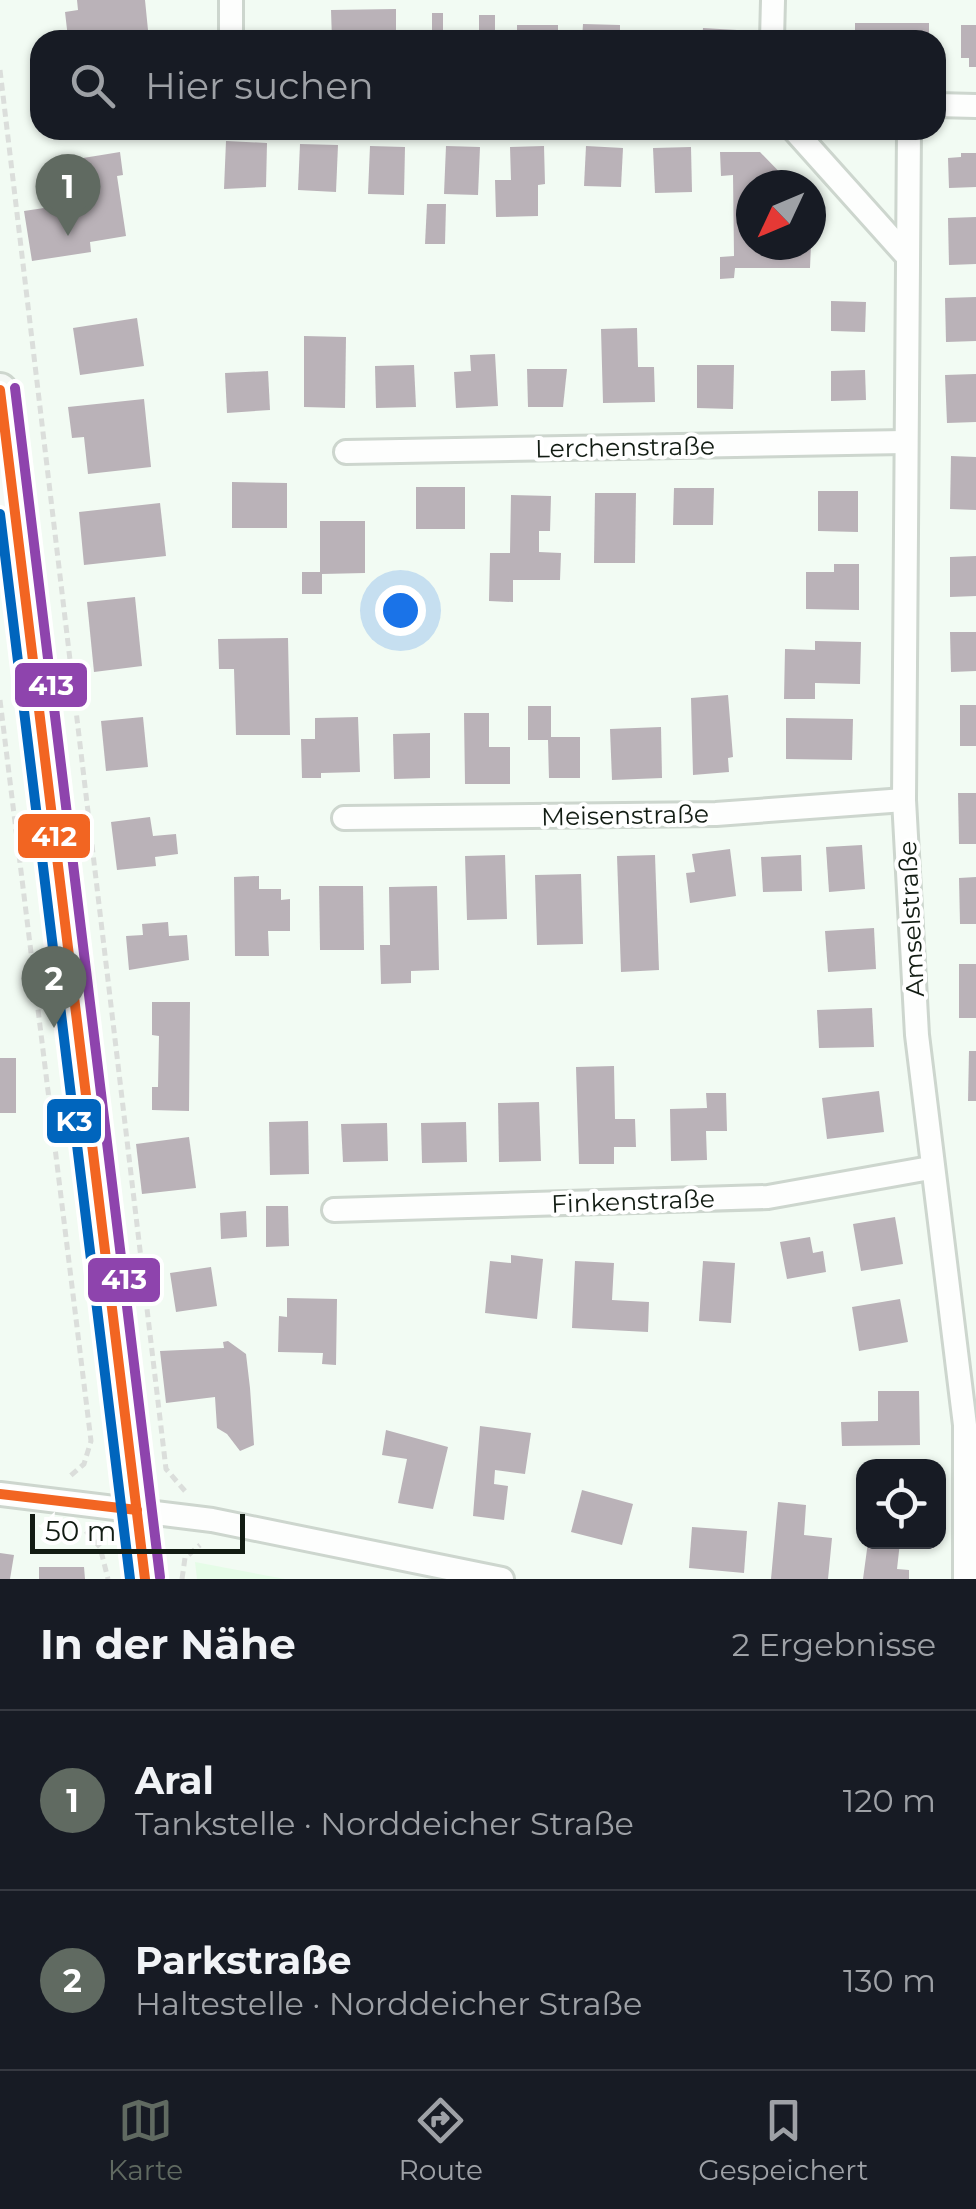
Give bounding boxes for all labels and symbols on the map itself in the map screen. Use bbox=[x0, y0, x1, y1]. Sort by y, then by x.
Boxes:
pin: 1 bbox=[36, 154, 100, 236]
north arrow bbox=[736, 170, 826, 260]
street label: Lerchenstraße bbox=[535, 430, 715, 464]
your location bbox=[375, 585, 426, 636]
line badge: 413 bbox=[13, 661, 89, 709]
text: 413 bbox=[28, 668, 74, 702]
street label: Meisenstraße bbox=[541, 799, 709, 831]
line badge: 412 bbox=[16, 812, 92, 860]
text: 412 bbox=[31, 819, 77, 853]
street label: Amselstraße bbox=[892, 840, 930, 998]
pin: 2 bbox=[22, 946, 86, 1028]
line badge: K3 bbox=[45, 1097, 103, 1145]
text: K3 bbox=[55, 1104, 93, 1138]
street label: Finkenstraße bbox=[551, 1183, 715, 1219]
line badge: 413 bbox=[86, 1256, 162, 1304]
text: 413 bbox=[101, 1262, 147, 1296]
scale bar bbox=[30, 1509, 245, 1554]

